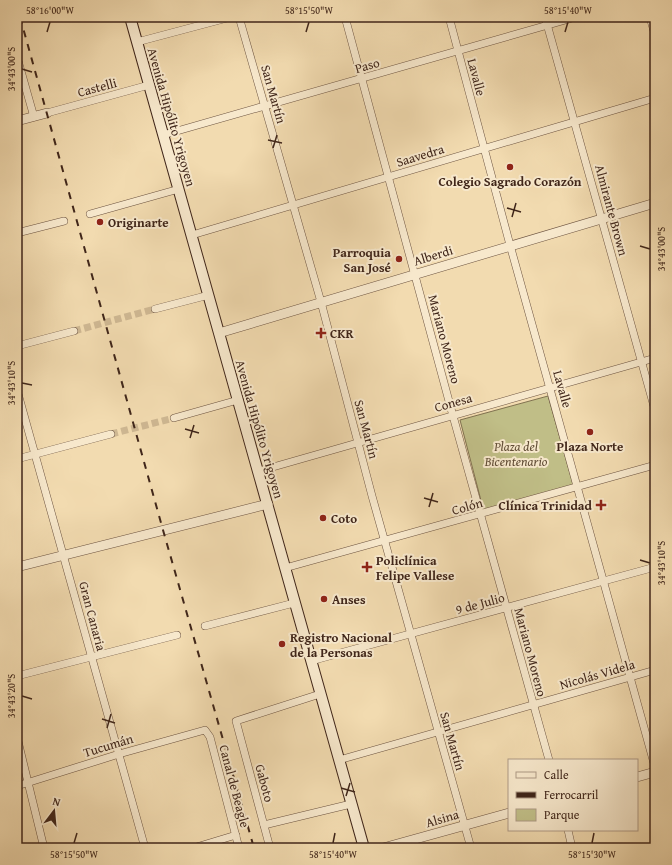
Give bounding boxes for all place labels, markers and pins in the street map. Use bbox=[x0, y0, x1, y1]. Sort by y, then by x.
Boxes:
marker: Colegio Sagrado Corazón bbox=[505, 162, 515, 172]
place label: Colegio Sagrado Corazón bbox=[438, 172, 582, 191]
place label: Originarte bbox=[108, 213, 169, 232]
marker: Originarte bbox=[95, 217, 105, 227]
place label: Parroquia San José bbox=[333, 243, 391, 277]
marker: Parroquia San José bbox=[394, 254, 404, 264]
place label: CKR bbox=[330, 324, 355, 343]
marker: CKR bbox=[315, 327, 327, 339]
marker: Plaza Norte bbox=[585, 427, 595, 437]
place label: Plaza Norte bbox=[557, 437, 623, 456]
place label: Clínica Trinidad bbox=[498, 496, 593, 515]
marker: Clínica Trinidad bbox=[595, 499, 607, 511]
place label: Coto bbox=[331, 509, 357, 528]
marker: Coto bbox=[318, 513, 328, 523]
place label: Policlínica Felipe Vallese bbox=[376, 551, 454, 585]
marker: Policlínica Felipe Vallese bbox=[361, 561, 373, 573]
place label: Anses bbox=[332, 590, 366, 609]
marker: Anses bbox=[319, 594, 329, 604]
place label: Registro Nacional de la Personas bbox=[290, 628, 392, 662]
marker: Registro Nacional de la Personas bbox=[277, 639, 287, 649]

